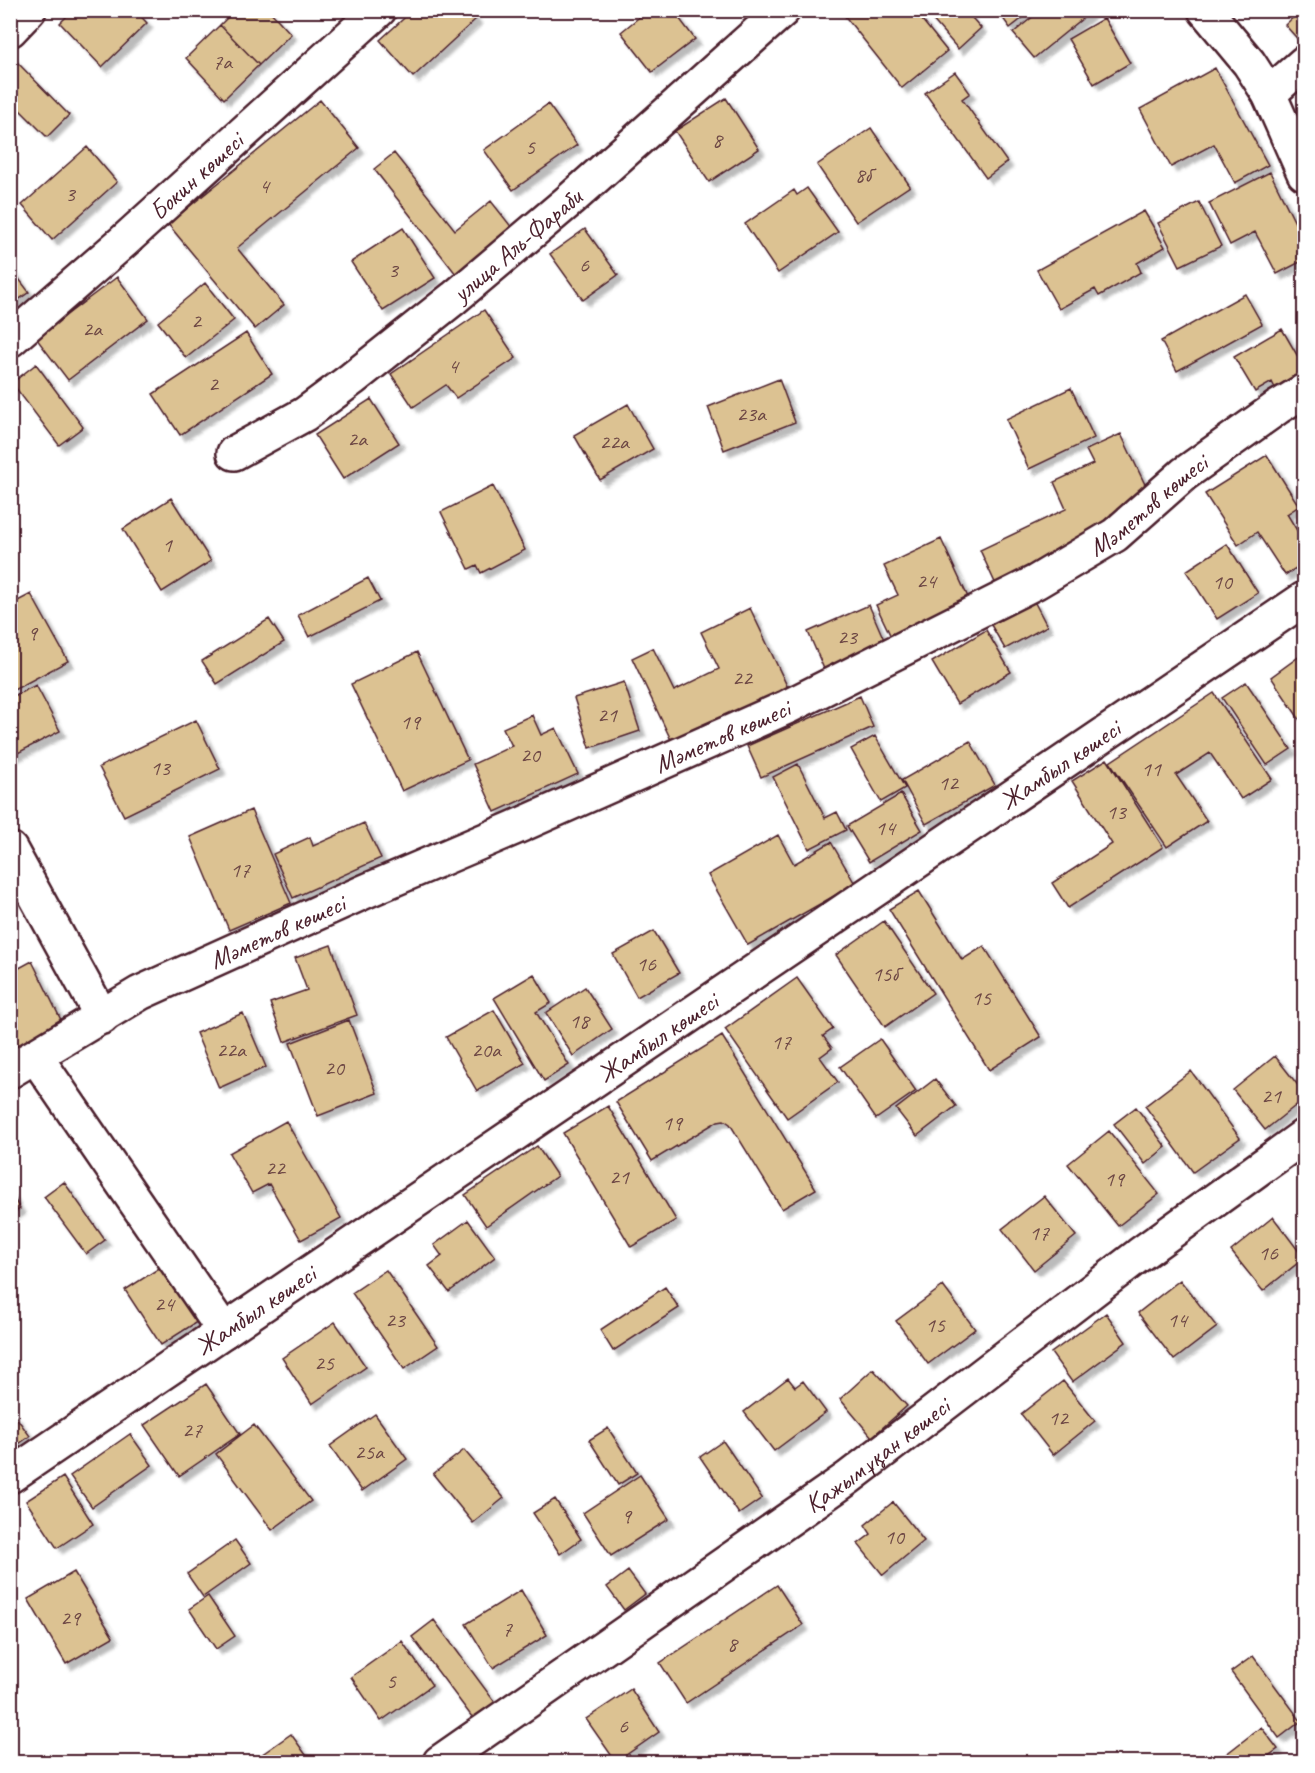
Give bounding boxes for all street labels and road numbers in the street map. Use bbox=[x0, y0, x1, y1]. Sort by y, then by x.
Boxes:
street label: Бокин көшесі bbox=[142, 123, 252, 227]
street label: улица Аль-Фараби bbox=[444, 179, 591, 310]
street label: Мәметов көшесі bbox=[1082, 444, 1216, 564]
street label: Мәметов көшесі bbox=[649, 690, 798, 780]
street label: Жамбыл көшесі bbox=[993, 710, 1129, 817]
street label: Мәметов көшесі bbox=[204, 885, 353, 976]
street label: Жамбыл көшесі bbox=[590, 983, 727, 1090]
street label: Жамбыл көшесі bbox=[188, 1255, 324, 1363]
street label: Қажымұқан көшесі bbox=[798, 1388, 959, 1520]

